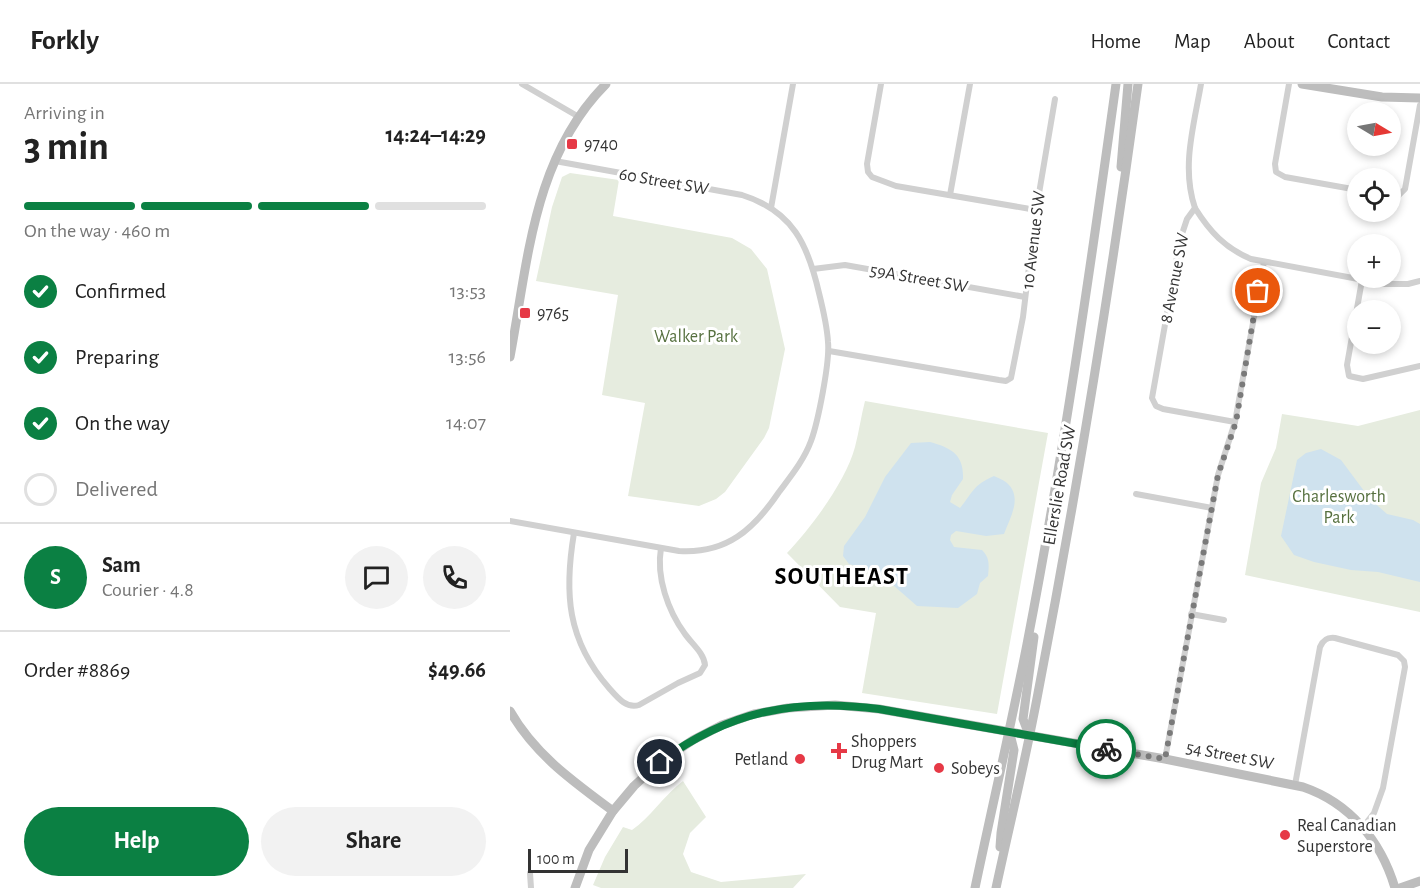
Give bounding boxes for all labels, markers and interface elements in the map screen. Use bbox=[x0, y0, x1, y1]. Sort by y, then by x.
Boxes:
text: Forkly bbox=[30, 27, 99, 55]
text: Home bbox=[1090, 31, 1141, 52]
text: Map bbox=[1174, 31, 1211, 52]
text: About bbox=[1244, 31, 1294, 52]
text: Contact bbox=[1327, 31, 1390, 52]
north arrow bbox=[1347, 102, 1401, 156]
map controls bbox=[1347, 102, 1401, 354]
text: Arriving in bbox=[24, 103, 105, 123]
text: 14:24–14:29 bbox=[385, 124, 486, 146]
text: 3 min bbox=[24, 128, 109, 167]
place label: 9740 bbox=[584, 136, 618, 154]
marker: 9740 bbox=[565, 137, 579, 151]
street label: 60 Street SW bbox=[618, 165, 710, 199]
button: locate bbox=[1347, 168, 1401, 222]
street label: 10 Avenue SW bbox=[1019, 190, 1049, 290]
text: On the way · 460 m bbox=[24, 221, 170, 241]
street label: 8 Avenue SW bbox=[1157, 232, 1193, 325]
button: + bbox=[1347, 234, 1401, 288]
street label: 59A Street SW bbox=[868, 262, 969, 296]
pin bbox=[1232, 265, 1283, 316]
icon: bag bbox=[1241, 274, 1274, 307]
icon: check bbox=[24, 275, 57, 308]
text: Confirmed bbox=[75, 280, 166, 302]
text: 13:53 bbox=[450, 281, 486, 301]
button: − bbox=[1347, 300, 1401, 354]
place label: 9765 bbox=[537, 305, 569, 323]
marker: 9765 bbox=[518, 306, 532, 320]
park label: Walker Park bbox=[654, 328, 739, 346]
icon: check bbox=[24, 341, 57, 374]
text: Preparing bbox=[75, 346, 159, 368]
text: 13:56 bbox=[449, 347, 486, 367]
icon: check bbox=[24, 407, 57, 440]
text: On the way bbox=[75, 412, 170, 434]
text: 14:07 bbox=[446, 413, 486, 433]
street label: Ellerslie Road SW bbox=[1041, 424, 1079, 547]
text: Delivered bbox=[75, 478, 158, 500]
park label: Charlesworth Park bbox=[1292, 488, 1386, 527]
button: chat bbox=[345, 546, 408, 609]
button: phone bbox=[423, 546, 486, 609]
text: Sam bbox=[102, 554, 141, 576]
district label: SOUTHEAST bbox=[774, 565, 910, 589]
text: S bbox=[50, 566, 61, 588]
text: Courier · 4.8 bbox=[102, 580, 194, 600]
text: Order #8869 bbox=[24, 659, 130, 681]
text: $49.66 bbox=[428, 659, 486, 681]
courier bbox=[1076, 719, 1136, 779]
place label: Shoppers Drug Mart bbox=[851, 733, 923, 772]
icon: bike bbox=[1090, 733, 1123, 766]
pin bbox=[634, 736, 685, 787]
street label: 54 Street SW bbox=[1184, 739, 1275, 773]
marker: Shoppers Drug Mart bbox=[832, 744, 846, 758]
icon: home bbox=[643, 745, 676, 778]
place label: Petland bbox=[734, 751, 788, 769]
marker: Petland bbox=[793, 752, 807, 766]
place label: Sobeys bbox=[951, 760, 1000, 778]
marker: Sobeys bbox=[932, 761, 946, 775]
button: Help bbox=[24, 807, 249, 876]
button: Share bbox=[261, 807, 486, 876]
place label: Real Canadian Superstore bbox=[1297, 817, 1397, 856]
marker: Real Canadian Superstore bbox=[1278, 828, 1292, 842]
scale bar bbox=[528, 846, 628, 874]
text: 100 m bbox=[537, 851, 575, 867]

